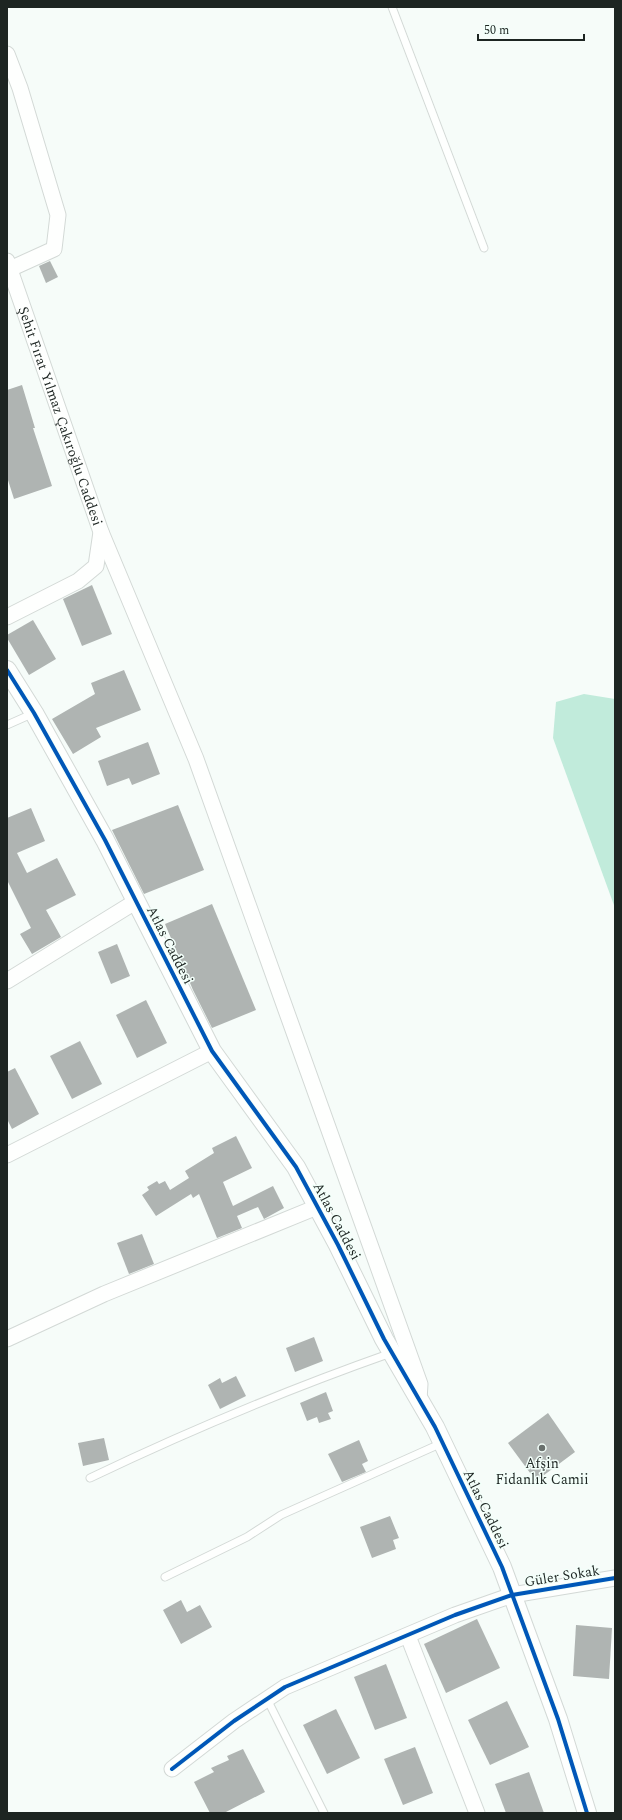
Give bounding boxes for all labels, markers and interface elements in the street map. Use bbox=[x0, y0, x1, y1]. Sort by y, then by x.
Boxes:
scale bar bbox=[478, 16, 584, 42]
text: 50 m bbox=[484, 21, 509, 40]
street label: Şehit Fırat Yılmaz Çakıroğlu Caddesi bbox=[13, 303, 109, 529]
street label: Atlas Caddesi bbox=[141, 902, 199, 988]
street label: Atlas Caddesi bbox=[308, 1178, 366, 1264]
marker: Afşin Fidanlık Camii bbox=[537, 1443, 547, 1453]
place label: Afşin Fidanlık Camii bbox=[495, 1453, 589, 1490]
street label: Atlas Caddesi bbox=[458, 1466, 514, 1552]
street label: Güler Sokak bbox=[523, 1560, 601, 1592]

